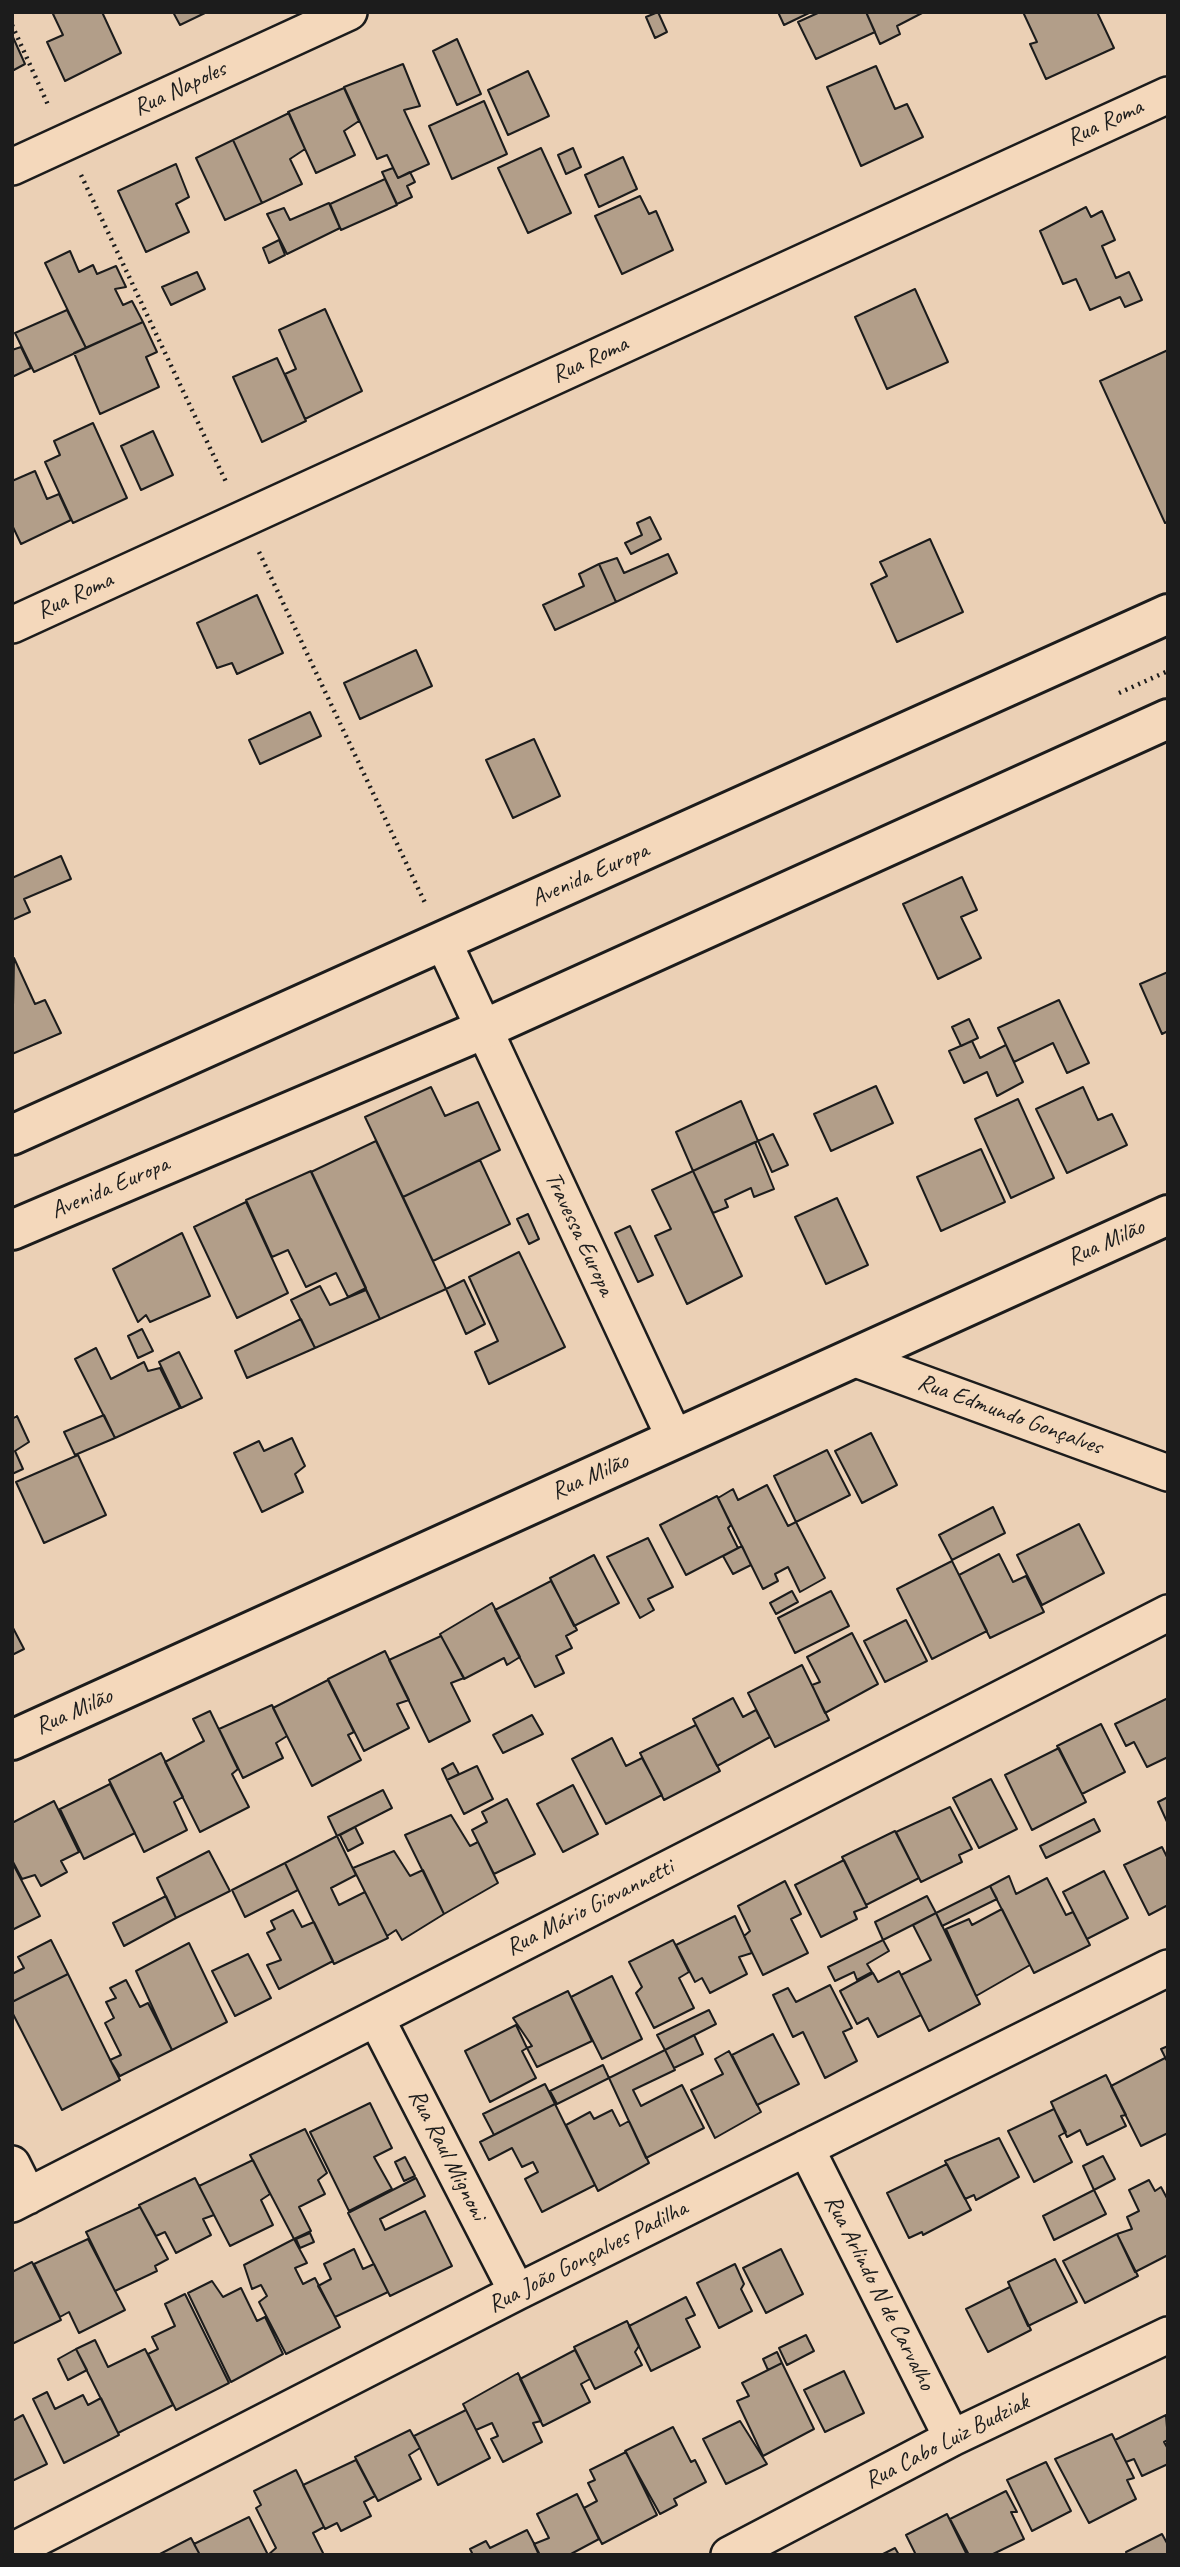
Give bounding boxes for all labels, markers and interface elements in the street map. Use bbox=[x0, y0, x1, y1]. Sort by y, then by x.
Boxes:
street label: Rua Napoles bbox=[129, 55, 231, 123]
street label: Rua Roma bbox=[1062, 93, 1148, 153]
street label: Rua Roma bbox=[547, 330, 633, 390]
street label: Rua Roma bbox=[32, 566, 118, 626]
street label: Avenida Europa bbox=[527, 836, 653, 914]
street label: Avenida Europa bbox=[47, 1150, 173, 1226]
street label: Travessa Europa bbox=[538, 1167, 620, 1301]
street label: Rua Milão bbox=[1063, 1213, 1149, 1273]
street label: Rua Edmundo Gonçalves bbox=[914, 1368, 1106, 1462]
street label: Rua Milão bbox=[547, 1447, 633, 1507]
street label: Rua Milão bbox=[31, 1682, 117, 1742]
street label: Rua Mário Giovannetti bbox=[501, 1853, 679, 1963]
street label: Rua Raul Mignoni bbox=[402, 2085, 492, 2225]
street label: Rua Arlindo N de Carvalho bbox=[817, 2191, 941, 2395]
street label: Rua João Gonçalves Padilha bbox=[483, 2194, 693, 2320]
street label: Rua Cabo Luiz Budziak bbox=[860, 2388, 1034, 2496]

